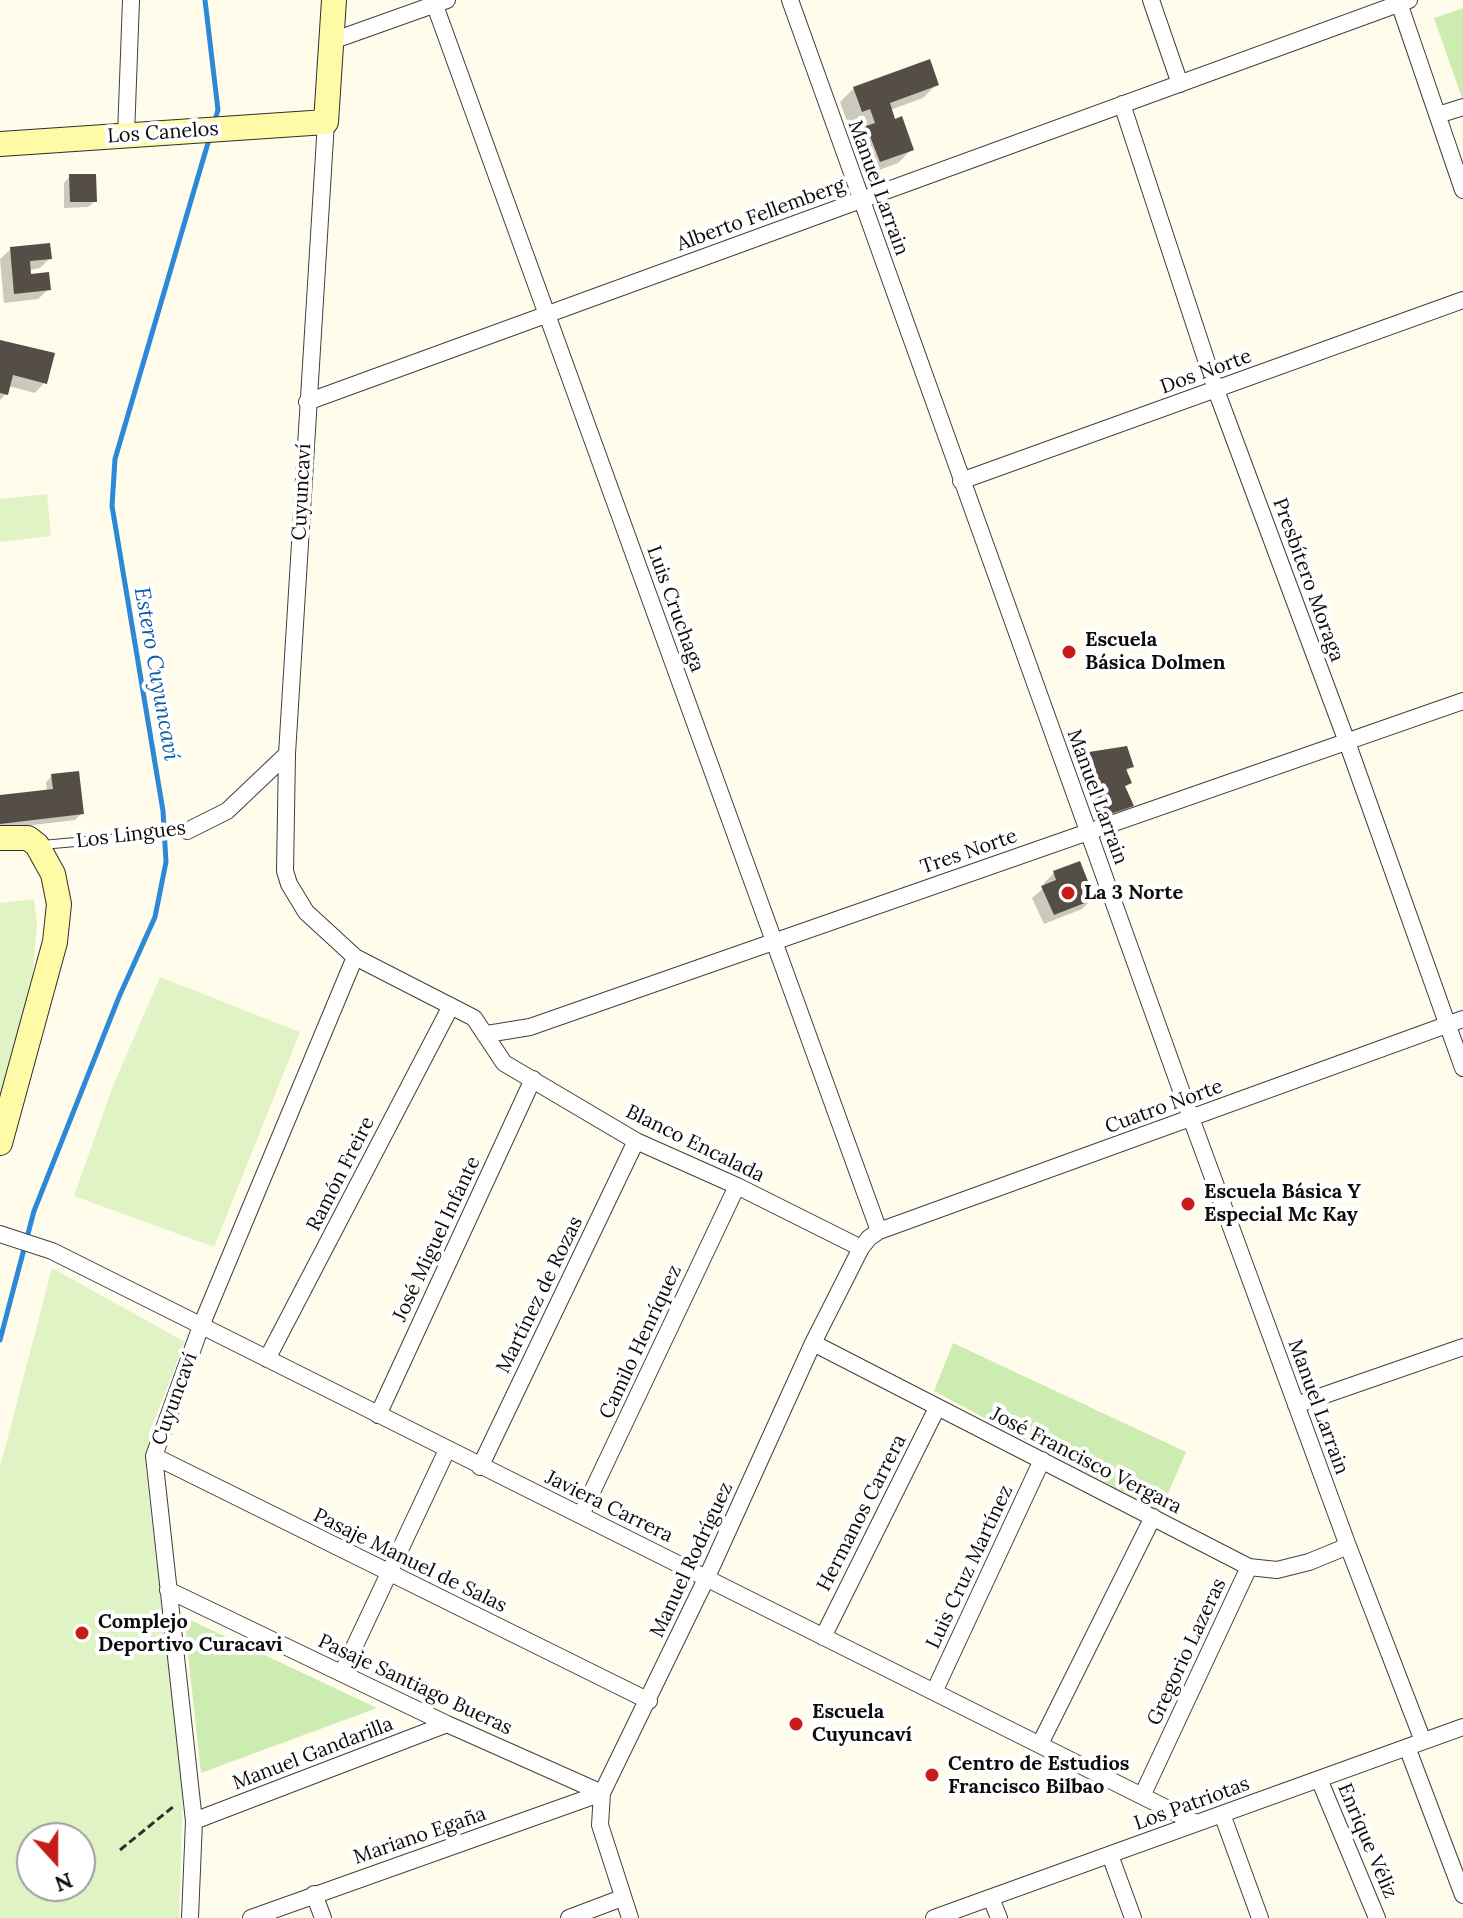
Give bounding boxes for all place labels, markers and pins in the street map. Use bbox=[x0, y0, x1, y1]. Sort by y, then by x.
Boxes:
place label: Escuela Básica Dolmen bbox=[1085, 628, 1226, 675]
marker: Escuela Básica Dolmen bbox=[1060, 643, 1078, 661]
place label: La 3 Norte bbox=[1084, 881, 1183, 905]
marker: La 3 Norte bbox=[1059, 884, 1077, 902]
place label: Escuela Básica Y Especial Mc Kay bbox=[1204, 1180, 1361, 1227]
marker: Escuela Básica Y Especial Mc Kay bbox=[1179, 1195, 1197, 1213]
place label: Complejo Deportivo Curacavi bbox=[98, 1610, 283, 1657]
marker: Complejo Deportivo Curacavi bbox=[73, 1624, 91, 1642]
place label: Escuela Cuyuncaví bbox=[812, 1700, 912, 1747]
marker: Escuela Cuyuncaví bbox=[787, 1715, 805, 1733]
place label: Centro de Estudios Francisco Bilbao bbox=[948, 1752, 1130, 1799]
marker: Centro de Estudios Francisco Bilbao bbox=[923, 1766, 941, 1784]

